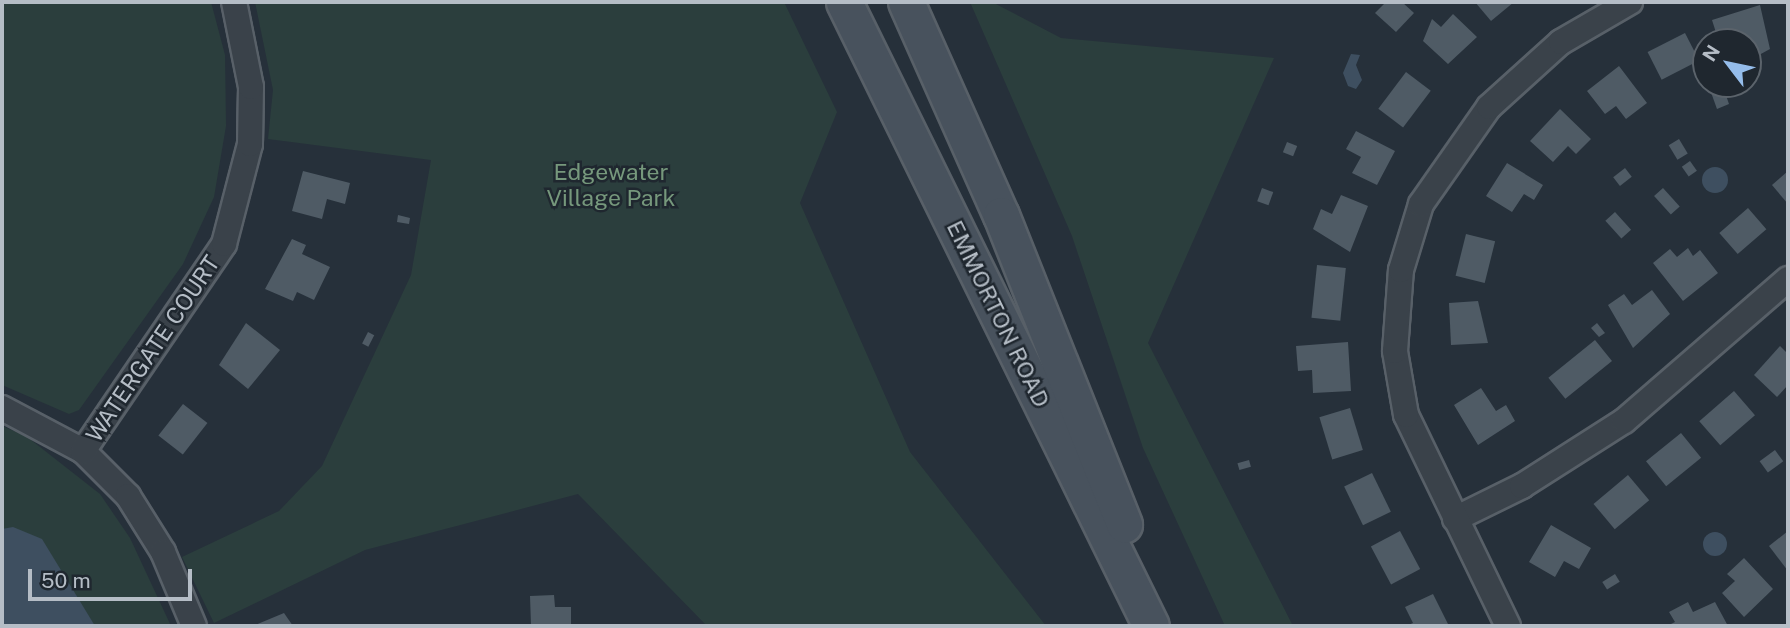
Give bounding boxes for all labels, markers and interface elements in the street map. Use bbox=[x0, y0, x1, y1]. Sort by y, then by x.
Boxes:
north arrow bbox=[1692, 28, 1762, 98]
text: N bbox=[1698, 41, 1724, 65]
park label: Edgewater Village Park bbox=[546, 158, 676, 212]
street label: EMMORTON ROAD bbox=[941, 216, 1055, 412]
street label: WATERGATE COURT bbox=[80, 250, 226, 448]
scale bar bbox=[32, 554, 196, 598]
text: 50 m bbox=[41, 568, 91, 593]

